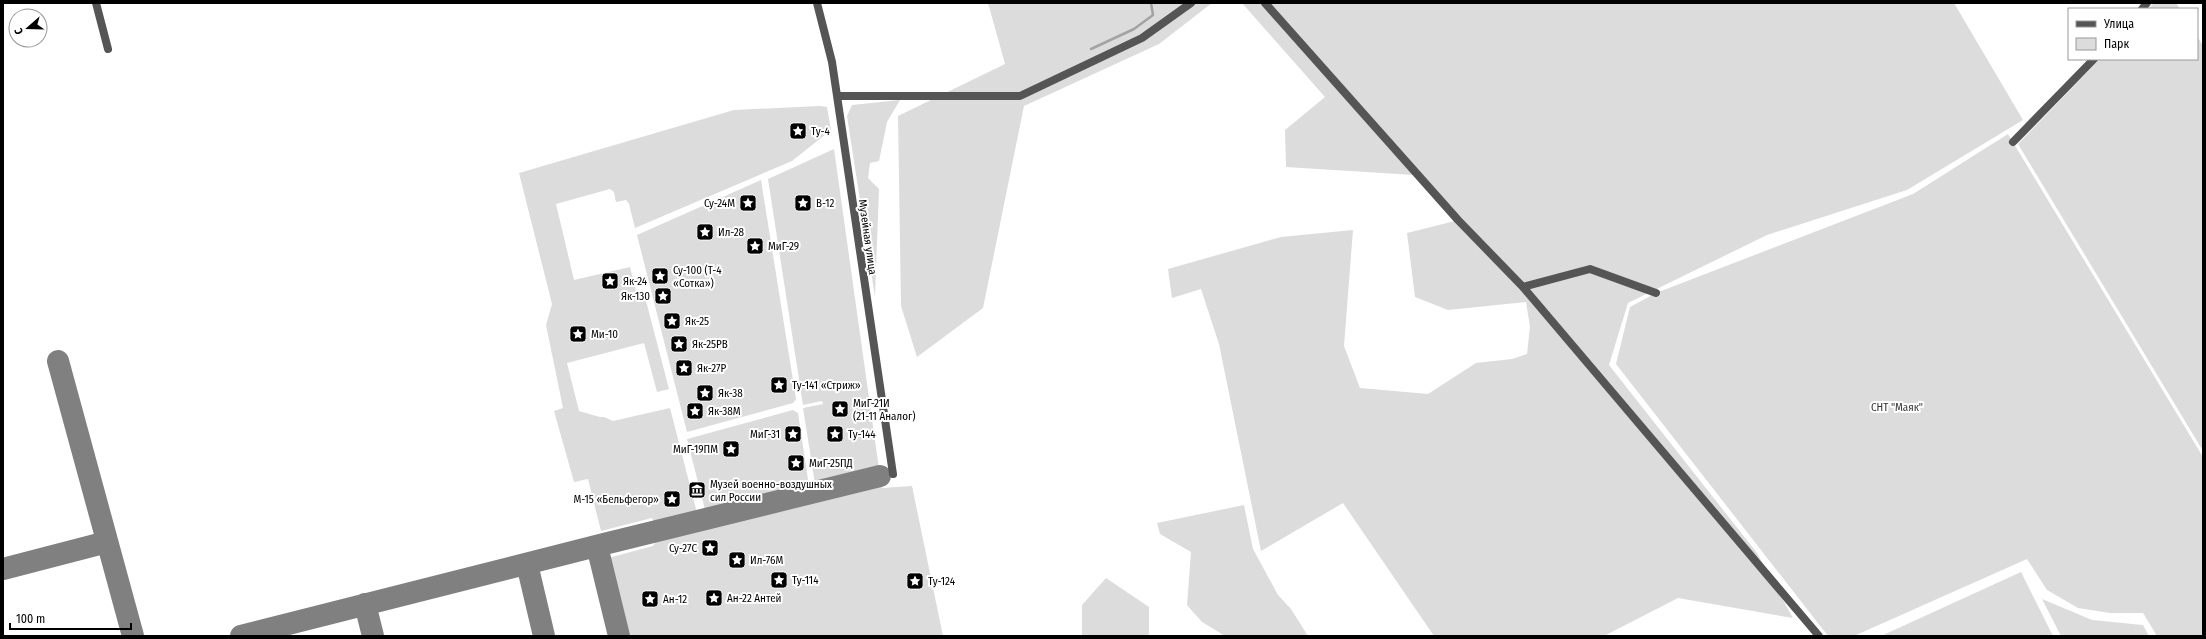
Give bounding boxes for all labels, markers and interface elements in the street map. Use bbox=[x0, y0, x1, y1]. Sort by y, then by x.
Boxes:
north arrow bbox=[8, 8, 48, 48]
legend bbox=[2068, 8, 2198, 60]
text: Улица bbox=[2103, 17, 2134, 31]
text: С bbox=[12, 26, 26, 36]
text: Парк bbox=[2104, 37, 2130, 51]
place icon: Ту-4 bbox=[788, 121, 808, 141]
place label: Ту-4 bbox=[811, 125, 830, 138]
place icon: Су-24М bbox=[738, 193, 758, 213]
place icon: В-12 bbox=[793, 193, 813, 213]
place label: Су-24М bbox=[704, 197, 735, 210]
place label: В-12 bbox=[816, 197, 835, 210]
street label: Музейная улица bbox=[856, 199, 879, 275]
place icon: Ил-28 bbox=[695, 222, 715, 242]
place label: Ил-28 bbox=[718, 226, 745, 239]
place icon: МиГ-29 bbox=[745, 236, 765, 256]
place label: МиГ-29 bbox=[768, 240, 799, 253]
place label: Су-100 (Т-4 «Сотка») bbox=[673, 264, 722, 290]
place icon: Су-100 (Т-4 «Сотка») bbox=[650, 266, 670, 286]
place icon: Як-24 bbox=[600, 271, 620, 291]
place label: Як-24 bbox=[623, 275, 648, 288]
place icon: Як-130 bbox=[653, 286, 673, 306]
place label: Як-130 bbox=[621, 290, 650, 303]
place icon: Як-25 bbox=[662, 311, 682, 331]
place label: Як-25 bbox=[685, 315, 709, 328]
place icon: Ми-10 bbox=[568, 324, 588, 344]
place label: Ми-10 bbox=[591, 328, 618, 341]
place icon: Як-25РВ bbox=[669, 334, 689, 354]
place label: Як-25РВ bbox=[692, 338, 728, 351]
place icon: Як-27Р bbox=[674, 358, 694, 378]
place label: Як-27Р bbox=[697, 362, 726, 375]
place icon: Ту-141 «Стриж» bbox=[769, 375, 789, 395]
place label: Ту-141 «Стриж» bbox=[792, 379, 861, 392]
place icon: Як-38 bbox=[695, 383, 715, 403]
place label: Як-38 bbox=[718, 387, 743, 400]
place label: МиГ-21И (21-11 Аналог) bbox=[853, 397, 915, 423]
place icon: МиГ-21И (21-11 Аналог) bbox=[830, 399, 850, 419]
place icon: Як-38М bbox=[685, 401, 705, 421]
park label: СНТ "Маяк" bbox=[1871, 401, 1923, 414]
place label: Як-38М bbox=[708, 405, 741, 418]
place icon: МиГ-31 bbox=[783, 424, 803, 444]
place icon: Ту-144 bbox=[825, 424, 845, 444]
place label: МиГ-31 bbox=[750, 428, 780, 441]
place label: Ту-144 bbox=[848, 428, 876, 441]
place icon: МиГ-19ПМ bbox=[721, 439, 741, 459]
place label: МиГ-19ПМ bbox=[673, 443, 718, 456]
place icon: МиГ-25ПД bbox=[786, 453, 806, 473]
place label: МиГ-25ПД bbox=[809, 457, 853, 470]
place label: Музей военно-воздушных сил России bbox=[710, 478, 832, 504]
museum icon: Музей военно-воздушных сил России bbox=[687, 480, 707, 500]
place icon: М-15 «Бельфегор» bbox=[662, 489, 682, 509]
place label: М-15 «Бельфегор» bbox=[573, 493, 659, 506]
place icon: Су-27С bbox=[700, 538, 720, 558]
place label: Су-27С bbox=[669, 542, 697, 555]
place icon: Ил-76М bbox=[727, 550, 747, 570]
place label: Ил-76М bbox=[750, 554, 783, 567]
place icon: Ту-114 bbox=[769, 570, 789, 590]
place icon: Ту-124 bbox=[905, 571, 925, 591]
place label: Ту-114 bbox=[792, 574, 819, 587]
place label: Ту-124 bbox=[928, 575, 956, 588]
place icon: Ан-22 Антей bbox=[704, 588, 724, 608]
place icon: Ан-12 bbox=[640, 589, 660, 609]
place label: Ан-22 Антей bbox=[727, 592, 782, 605]
place label: Ан-12 bbox=[663, 593, 687, 606]
scale bar bbox=[10, 605, 131, 631]
text: 100 m bbox=[16, 612, 45, 626]

